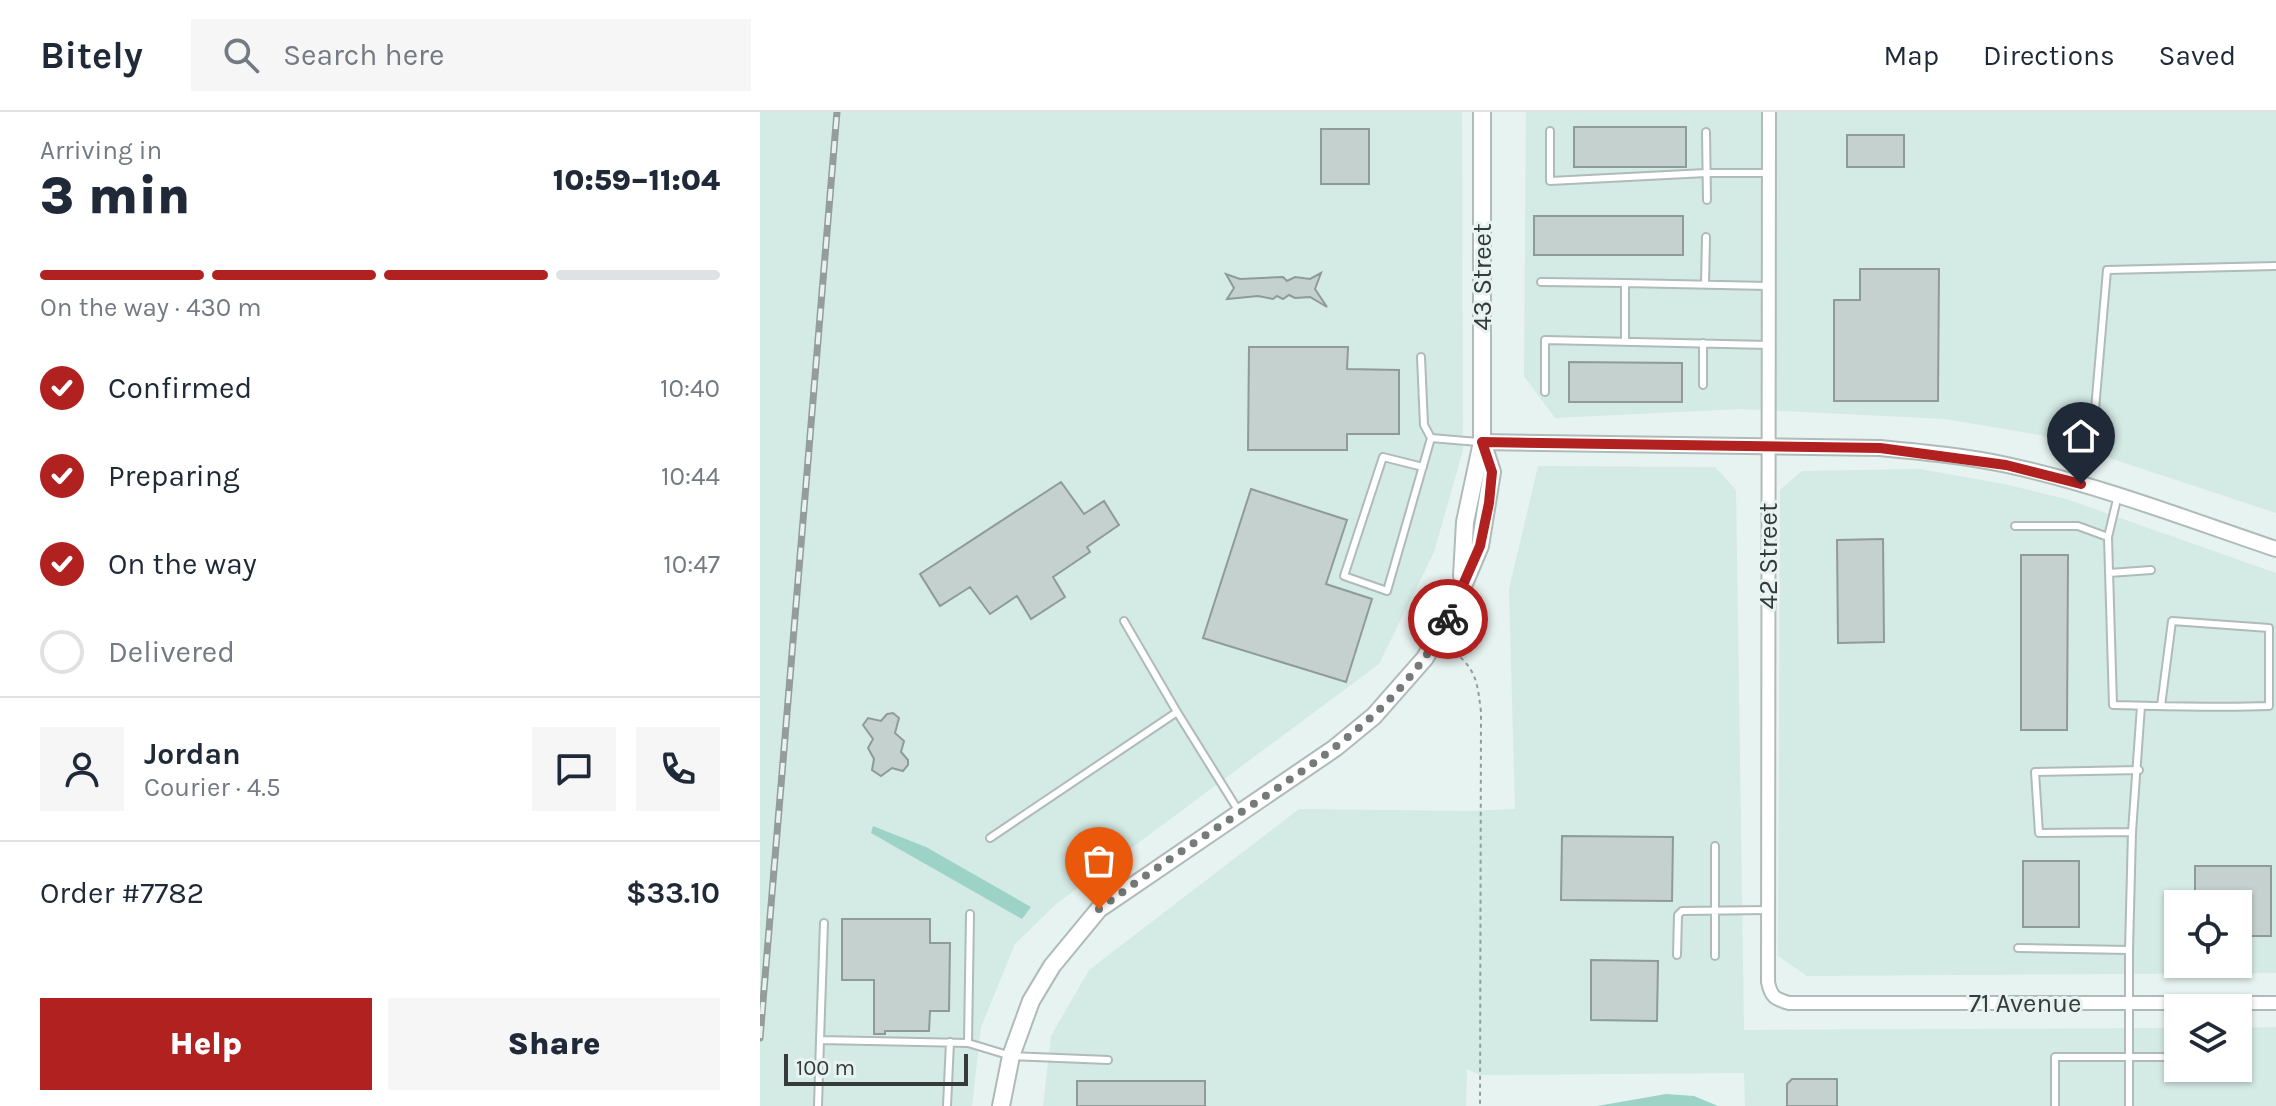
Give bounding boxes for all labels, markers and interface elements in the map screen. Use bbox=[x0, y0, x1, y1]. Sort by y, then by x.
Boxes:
search box bbox=[191, 19, 751, 91]
text: Bitely bbox=[40, 33, 143, 78]
icon: search bbox=[219, 33, 263, 77]
text: Search here bbox=[283, 37, 444, 73]
text: Map bbox=[1884, 39, 1939, 72]
text: Directions bbox=[1983, 39, 2115, 72]
text: Saved bbox=[2159, 39, 2236, 72]
text: Arriving in bbox=[40, 135, 162, 166]
text: 10:59–11:04 bbox=[553, 162, 720, 198]
text: 3 min bbox=[40, 165, 190, 226]
street label: 43 Street bbox=[1467, 223, 1498, 331]
text: On the way · 430 m bbox=[40, 292, 262, 323]
icon: check bbox=[40, 366, 84, 410]
text: Confirmed bbox=[108, 370, 252, 406]
text: 10:40 bbox=[660, 373, 720, 404]
pin bbox=[2047, 402, 2115, 484]
icon: home bbox=[2059, 414, 2103, 458]
icon: check bbox=[40, 454, 84, 498]
text: Preparing bbox=[108, 458, 240, 494]
text: 10:44 bbox=[661, 461, 720, 492]
street label: 42 Street bbox=[1753, 502, 1784, 610]
icon: check bbox=[40, 542, 84, 586]
text: On the way bbox=[108, 546, 257, 582]
text: 10:47 bbox=[663, 549, 720, 580]
courier bbox=[1408, 579, 1488, 659]
icon: bike bbox=[1426, 597, 1470, 641]
text: Delivered bbox=[108, 634, 235, 670]
button: person bbox=[40, 727, 124, 811]
button: chat bbox=[532, 727, 616, 811]
button: phone bbox=[636, 727, 720, 811]
text: Jordan bbox=[144, 736, 241, 772]
text: Courier · 4.5 bbox=[144, 772, 281, 803]
pin bbox=[1065, 827, 1133, 909]
icon: bag bbox=[1077, 839, 1121, 883]
text: Order #7782 bbox=[40, 875, 204, 911]
text: $33.10 bbox=[626, 875, 720, 911]
map controls bbox=[2164, 890, 2252, 1082]
button: locate bbox=[2164, 890, 2252, 978]
street label: 71 Avenue bbox=[1969, 988, 2081, 1019]
button: layers bbox=[2164, 994, 2252, 1082]
button: Help bbox=[40, 998, 372, 1090]
button: Share bbox=[388, 998, 720, 1090]
scale bar bbox=[784, 1050, 968, 1086]
text: 100 m bbox=[796, 1055, 855, 1081]

